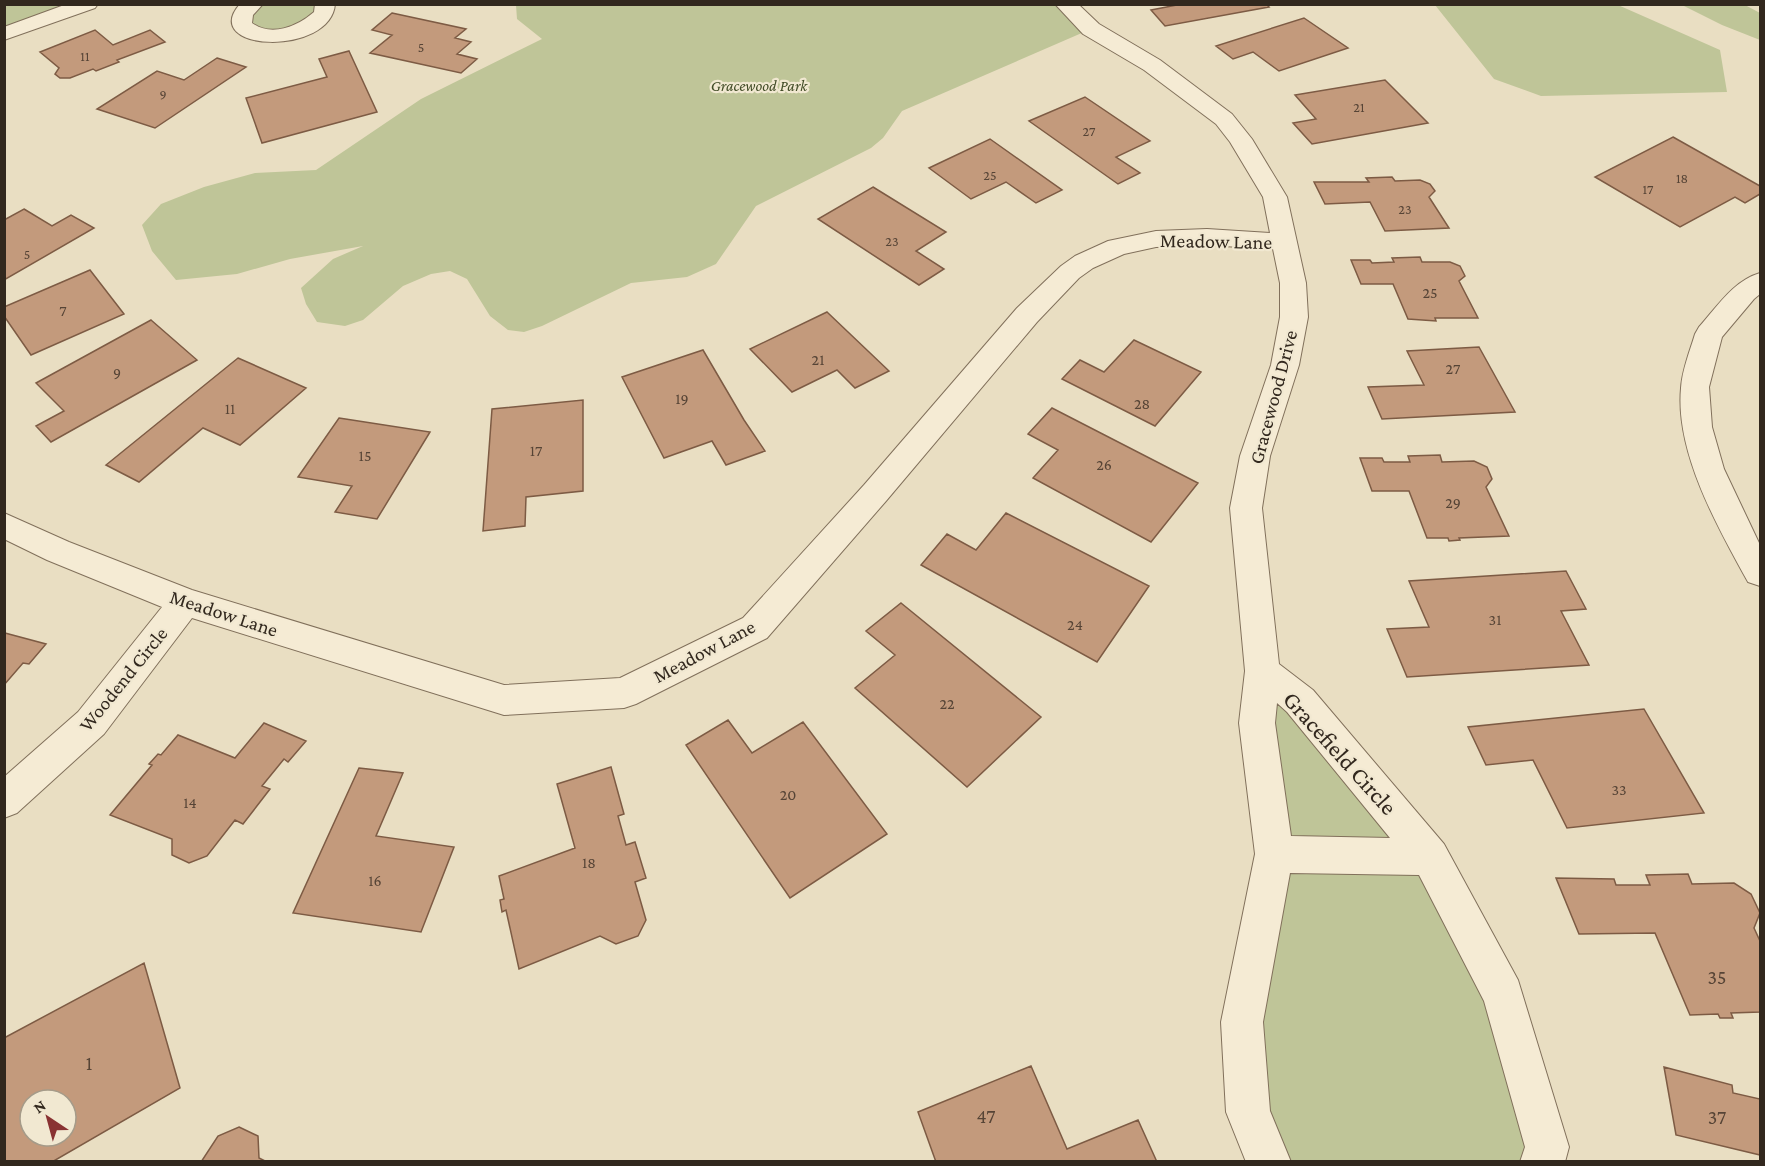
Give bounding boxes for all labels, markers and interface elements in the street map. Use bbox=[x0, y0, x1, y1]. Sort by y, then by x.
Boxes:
house number: 5 bbox=[418, 39, 424, 55]
house number: 11 bbox=[80, 48, 90, 64]
park label: Gracewood Park bbox=[711, 77, 808, 94]
house number: 9 bbox=[159, 86, 167, 102]
house number: 21 bbox=[1353, 99, 1365, 115]
house number: 27 bbox=[1083, 123, 1096, 139]
house number: 25 bbox=[983, 167, 997, 183]
house number: 18 bbox=[1676, 170, 1688, 186]
house number: 17 bbox=[1642, 181, 1654, 197]
house number: 23 bbox=[1398, 201, 1412, 217]
street label: Meadow Lane bbox=[1160, 229, 1273, 253]
house number: 23 bbox=[885, 233, 899, 249]
house number: 5 bbox=[24, 246, 30, 262]
house number: 25 bbox=[1422, 284, 1438, 301]
house number: 7 bbox=[59, 302, 67, 319]
street label: Gracewood Drive bbox=[1245, 327, 1302, 466]
house number: 21 bbox=[812, 351, 824, 368]
house number: 27 bbox=[1446, 360, 1461, 377]
house number: 9 bbox=[113, 364, 121, 381]
house number: 19 bbox=[675, 390, 689, 407]
house number: 28 bbox=[1134, 395, 1150, 412]
house number: 11 bbox=[225, 400, 235, 417]
house number: 17 bbox=[530, 442, 543, 459]
house number: 15 bbox=[359, 447, 371, 464]
house number: 26 bbox=[1096, 456, 1112, 473]
house number: 29 bbox=[1445, 494, 1461, 511]
street label: Meadow Lane bbox=[167, 585, 281, 641]
house number: 31 bbox=[1489, 611, 1501, 628]
street label: Meadow Lane bbox=[649, 615, 759, 687]
house number: 24 bbox=[1067, 616, 1083, 633]
street label: Woodend Circle bbox=[74, 622, 172, 736]
street label: Gracefield Circle bbox=[1278, 685, 1403, 820]
house number: 22 bbox=[939, 695, 955, 712]
house number: 33 bbox=[1611, 781, 1627, 798]
house number: 20 bbox=[780, 786, 796, 803]
house number: 14 bbox=[183, 794, 197, 811]
house number: 18 bbox=[582, 854, 596, 871]
house number: 16 bbox=[368, 872, 382, 889]
house number: 35 bbox=[1708, 966, 1726, 988]
house number: 1 bbox=[86, 1052, 92, 1074]
north arrow bbox=[18, 1088, 78, 1148]
text: N bbox=[30, 1096, 49, 1116]
house number: 47 bbox=[977, 1105, 995, 1127]
house number: 37 bbox=[1708, 1106, 1726, 1128]

